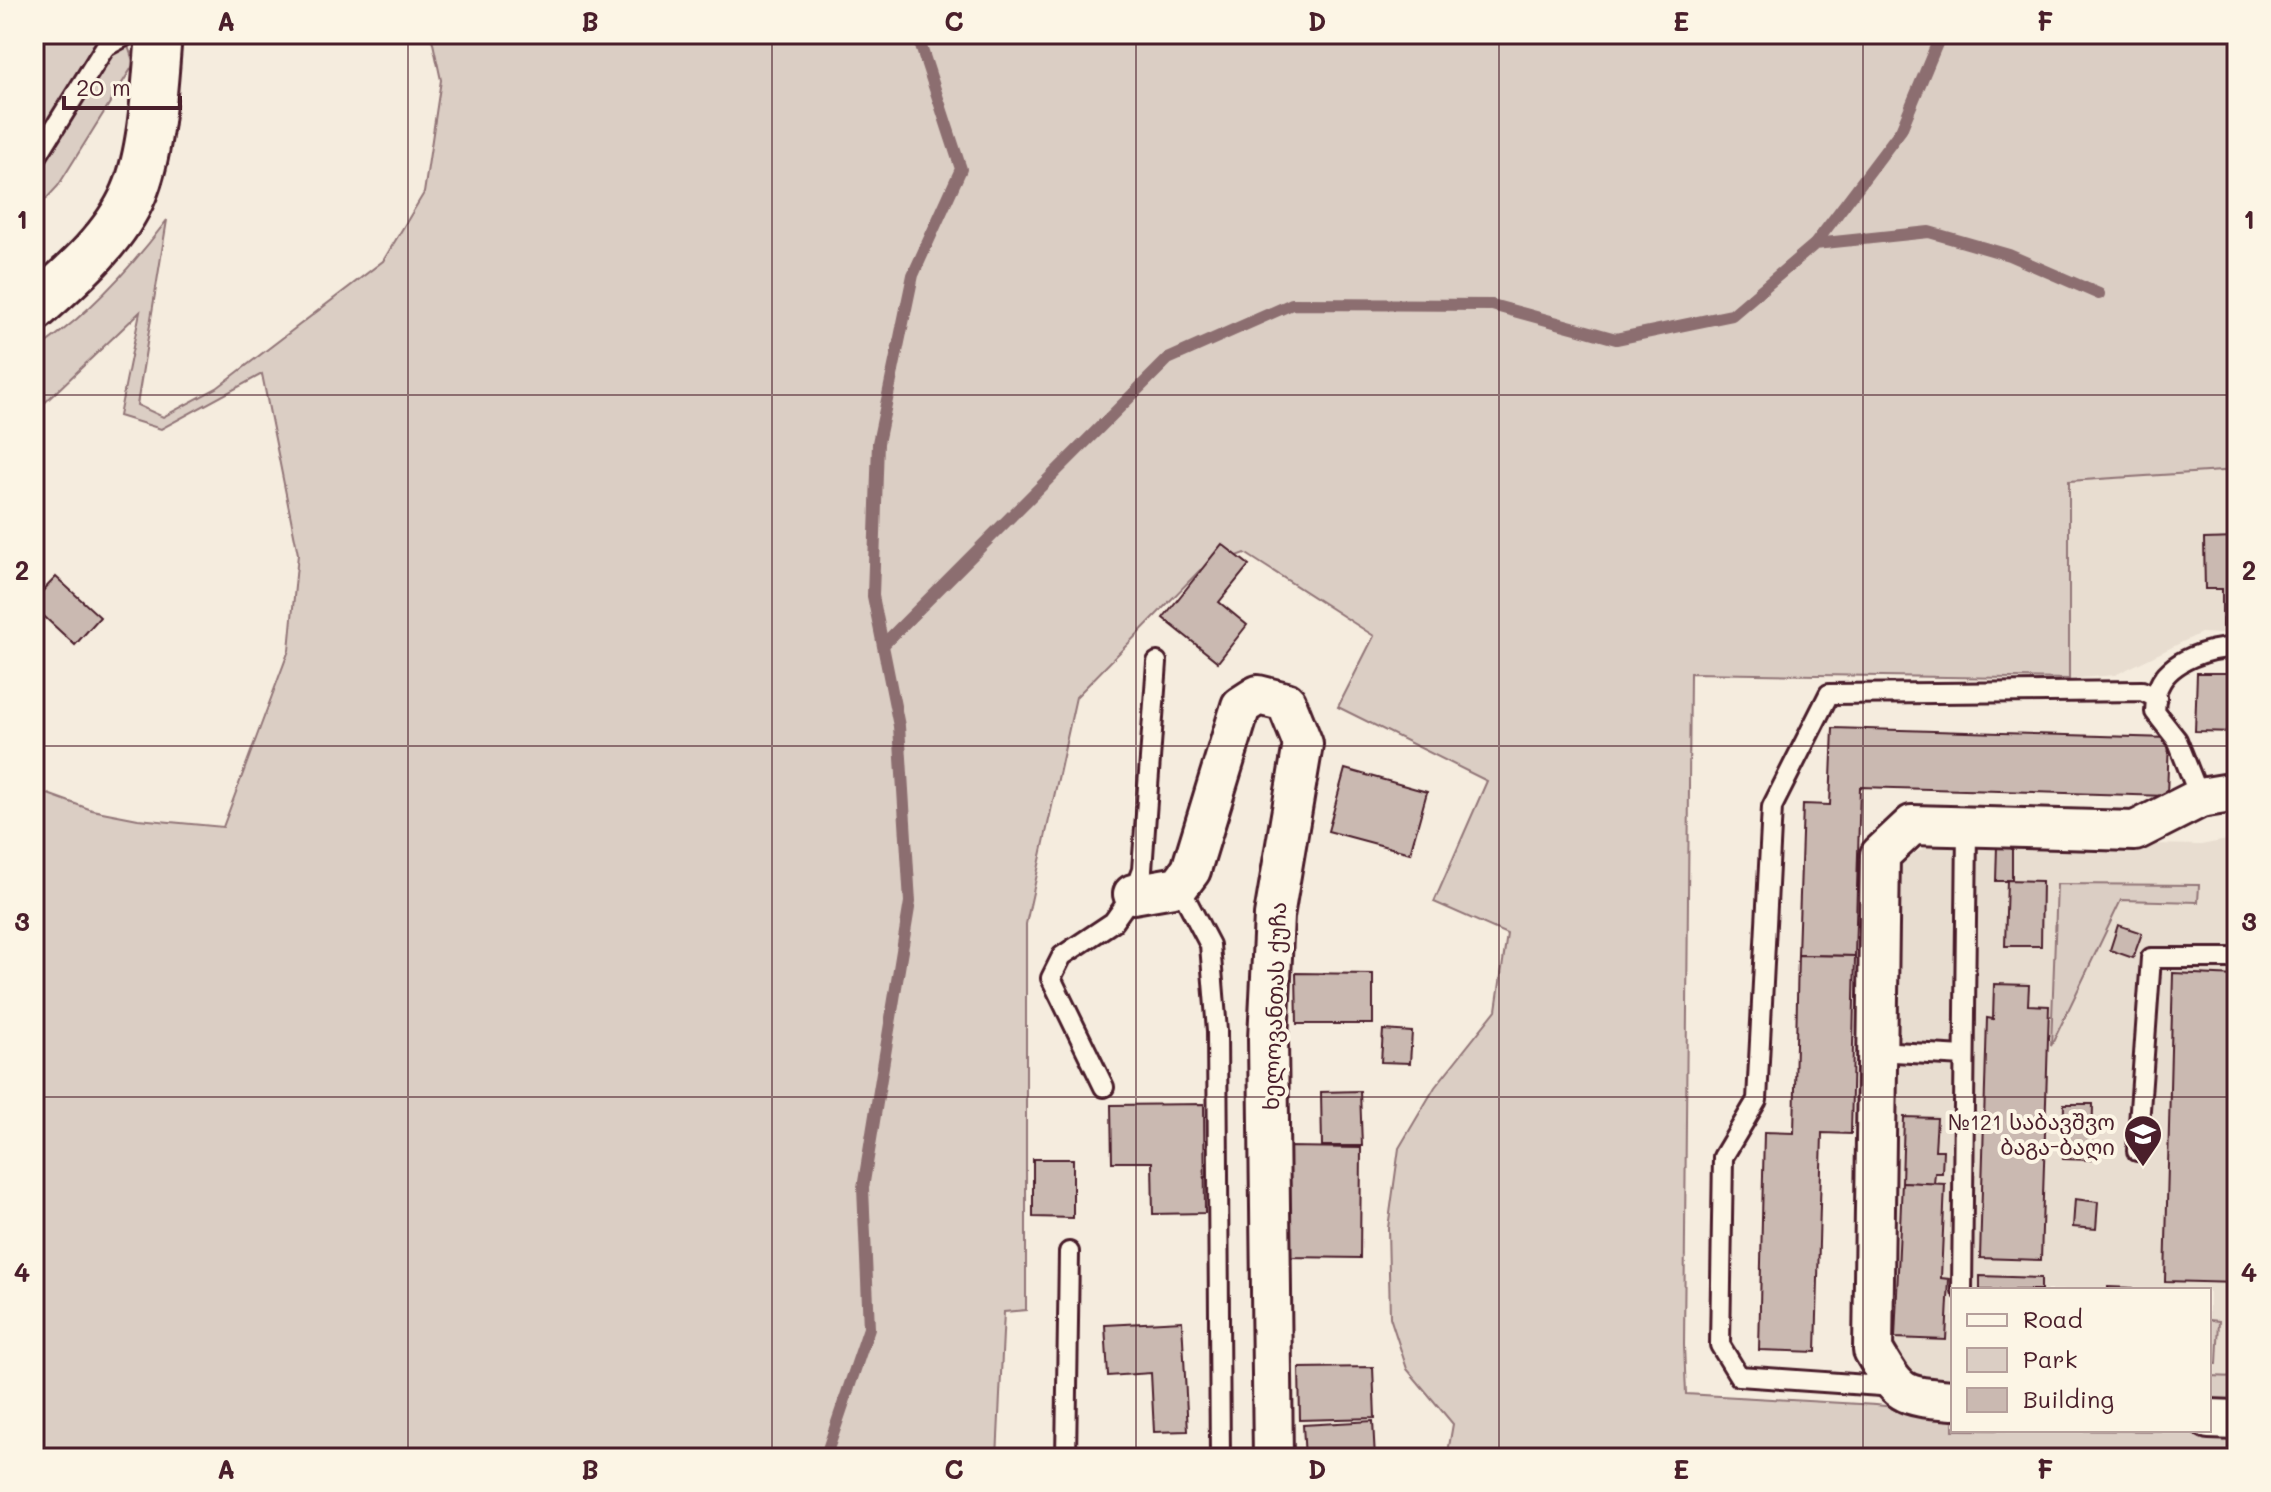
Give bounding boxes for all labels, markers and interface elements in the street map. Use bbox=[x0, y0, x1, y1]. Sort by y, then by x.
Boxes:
text: A bbox=[217, 4, 235, 38]
text: B bbox=[581, 4, 599, 38]
text: C bbox=[944, 4, 964, 38]
text: D bbox=[1308, 4, 1326, 38]
text: E bbox=[1673, 4, 1689, 38]
text: F bbox=[2037, 4, 2053, 38]
scale bar bbox=[64, 60, 180, 110]
text: 20 m bbox=[76, 71, 131, 102]
text: 1 bbox=[16, 202, 28, 236]
text: 1 bbox=[2243, 202, 2255, 236]
text: 2 bbox=[15, 553, 29, 587]
text: 2 bbox=[2242, 553, 2256, 587]
street label: ხელოვანთას ქუჩა bbox=[1256, 901, 1292, 1111]
text: 3 bbox=[14, 904, 30, 938]
text: 3 bbox=[2241, 904, 2257, 938]
place label: №121 საბავშვო ბაგა-ბაღი bbox=[1948, 1107, 2115, 1161]
school or university icon: №121 საბავშვო ბაგა-ბაღი bbox=[2122, 1113, 2164, 1168]
text: 4 bbox=[14, 1255, 30, 1289]
text: 4 bbox=[2241, 1255, 2257, 1289]
legend bbox=[1951, 1288, 2211, 1432]
text: Road bbox=[2023, 1303, 2083, 1334]
text: Park bbox=[2023, 1343, 2077, 1374]
text: Building bbox=[2023, 1383, 2114, 1414]
text: A bbox=[217, 1452, 235, 1486]
text: B bbox=[581, 1452, 599, 1486]
text: C bbox=[944, 1452, 964, 1486]
text: D bbox=[1308, 1452, 1326, 1486]
text: E bbox=[1673, 1452, 1689, 1486]
text: F bbox=[2037, 1452, 2053, 1486]

